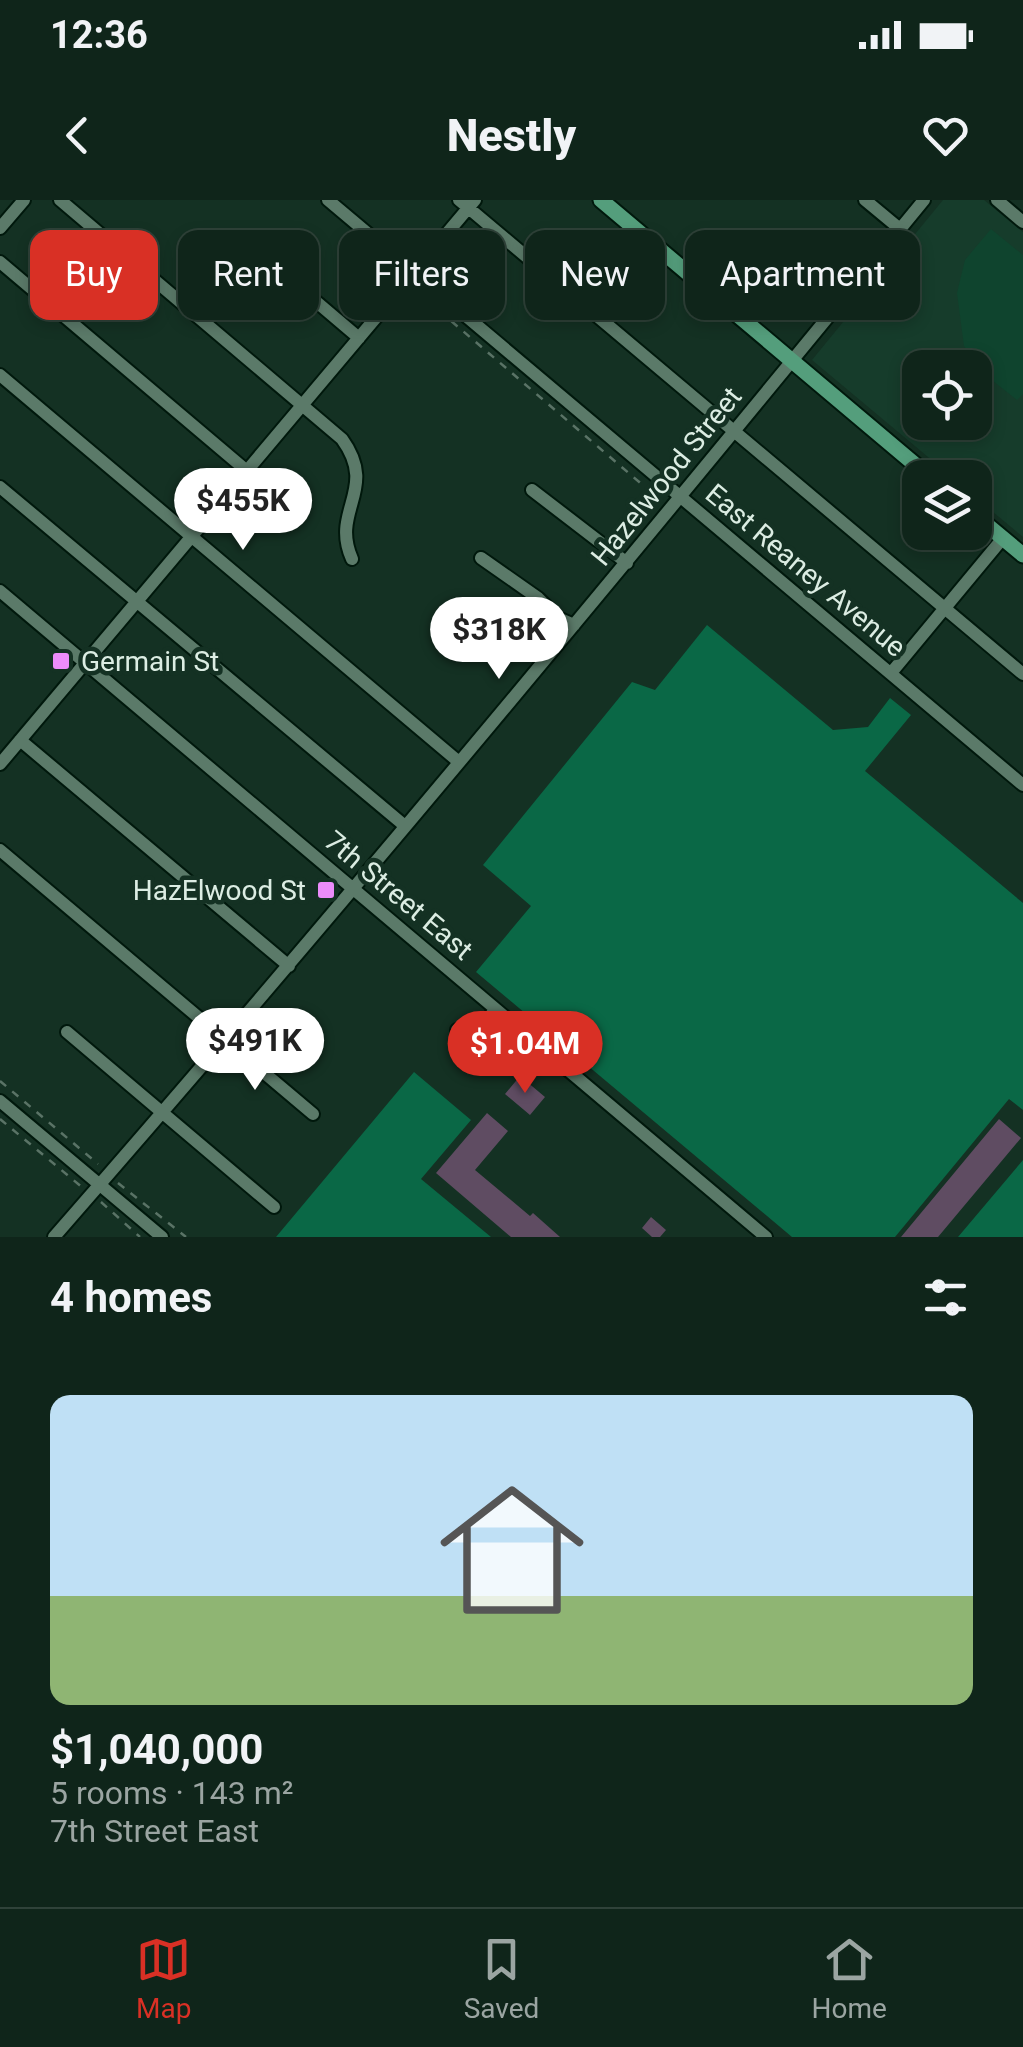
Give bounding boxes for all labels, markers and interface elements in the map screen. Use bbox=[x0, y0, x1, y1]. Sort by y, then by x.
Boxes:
text: 12:36 bbox=[50, 13, 148, 57]
icon: back bbox=[50, 108, 105, 163]
icon: heart bbox=[918, 108, 973, 163]
text: Nestly bbox=[447, 109, 576, 162]
chip: Buy bbox=[30, 230, 158, 320]
chip: Rent bbox=[178, 230, 319, 320]
chip: Filters bbox=[339, 230, 505, 320]
chip: New bbox=[525, 230, 665, 320]
chip: Apartment bbox=[685, 230, 920, 320]
map controls bbox=[902, 350, 992, 550]
button: locate bbox=[902, 350, 992, 440]
street label: Hazelwood Street bbox=[584, 380, 748, 572]
button: layers bbox=[902, 460, 992, 550]
pin: $455K bbox=[173, 468, 313, 553]
street label: East Reaney Avenue bbox=[699, 477, 912, 664]
text: $455K bbox=[196, 481, 290, 519]
pin: $318K bbox=[429, 597, 569, 682]
text: $318K bbox=[452, 610, 546, 648]
place label: Germain St bbox=[81, 645, 219, 678]
marker: Germain St bbox=[50, 650, 72, 672]
street label: 7th Street East bbox=[318, 824, 479, 967]
place label: HazElwood St bbox=[133, 874, 306, 907]
marker: HazElwood St bbox=[315, 879, 337, 901]
pin: $491K bbox=[185, 1008, 325, 1093]
pin: $1.04M bbox=[444, 1011, 606, 1096]
text: $491K bbox=[208, 1021, 302, 1059]
text: $1.04M bbox=[470, 1024, 580, 1062]
icon: filters bbox=[918, 1270, 973, 1325]
text: 4 homes bbox=[50, 1273, 212, 1322]
icon: home bbox=[422, 1460, 602, 1640]
text: $1,040,000 bbox=[50, 1725, 263, 1774]
text: 5 rooms · 143 m² bbox=[50, 1774, 293, 1812]
text: 7th Street East bbox=[50, 1812, 259, 1850]
tab: Map bbox=[136, 1932, 191, 2025]
tab: Saved bbox=[464, 1932, 539, 2025]
tab: Home bbox=[812, 1932, 887, 2025]

